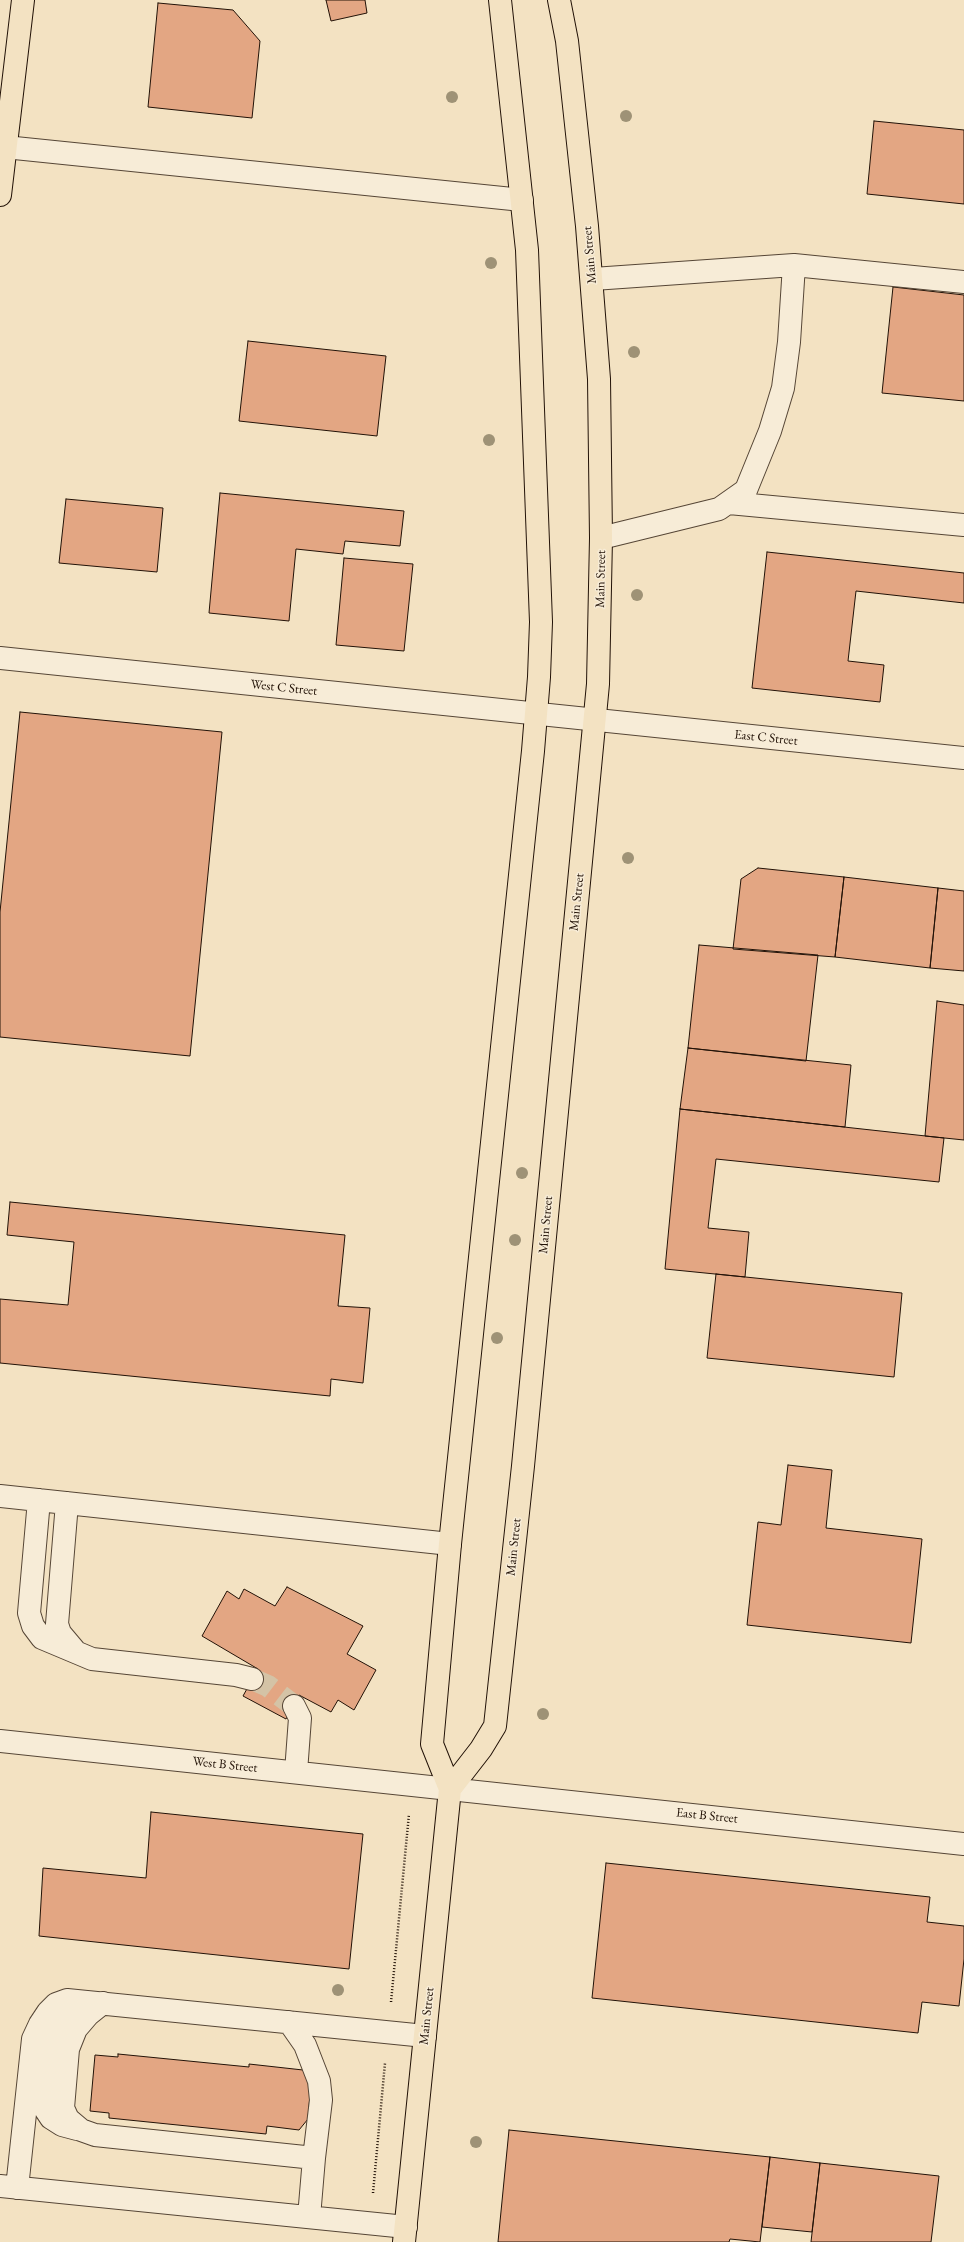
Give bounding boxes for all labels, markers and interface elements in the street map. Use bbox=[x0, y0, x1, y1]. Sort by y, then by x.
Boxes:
street label: Main Street bbox=[580, 226, 600, 284]
street label: Main Street bbox=[593, 550, 609, 608]
street label: West C Street bbox=[250, 677, 318, 699]
street label: East C Street bbox=[734, 727, 798, 749]
street label: Main Street bbox=[566, 872, 588, 932]
street label: Main Street bbox=[536, 1196, 556, 1254]
street label: Main Street bbox=[503, 1517, 525, 1577]
street label: West B Street bbox=[192, 1754, 258, 1776]
street label: East B Street bbox=[675, 1805, 739, 1827]
street label: Main Street bbox=[416, 1986, 438, 2046]

